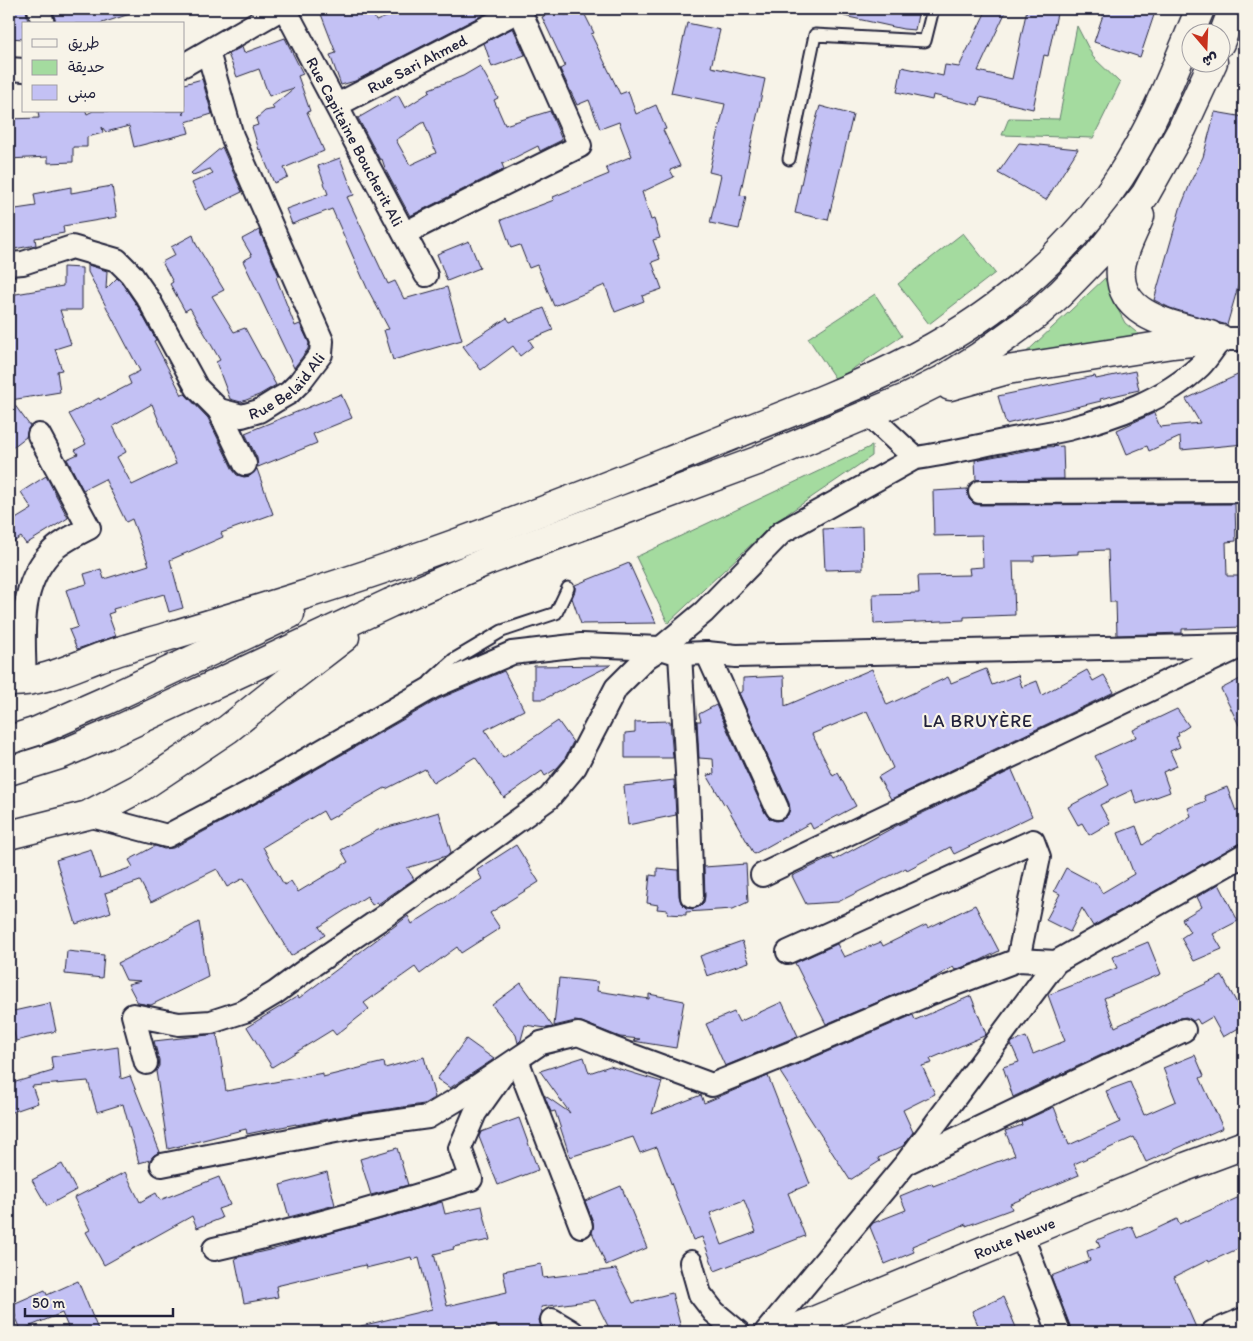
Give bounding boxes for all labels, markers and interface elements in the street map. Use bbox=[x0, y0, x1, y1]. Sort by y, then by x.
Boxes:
legend bbox=[22, 22, 185, 112]
north arrow bbox=[1180, 22, 1230, 72]
street label: Rue Sari Ahmed bbox=[364, 30, 470, 97]
text: طريق bbox=[68, 34, 100, 52]
text: ش bbox=[1200, 49, 1220, 70]
street label: Rue Capitaine Boucherit Ali bbox=[303, 54, 408, 229]
text: حديقة bbox=[68, 58, 105, 76]
text: مبنى bbox=[68, 84, 96, 103]
street label: Rue Belaïd Ali bbox=[246, 349, 328, 423]
district label: LA BRUYÈRE bbox=[923, 710, 1033, 732]
street label: Route Neuve bbox=[971, 1212, 1058, 1263]
scale bar bbox=[25, 1286, 172, 1318]
text: 50 m bbox=[32, 1294, 65, 1312]

